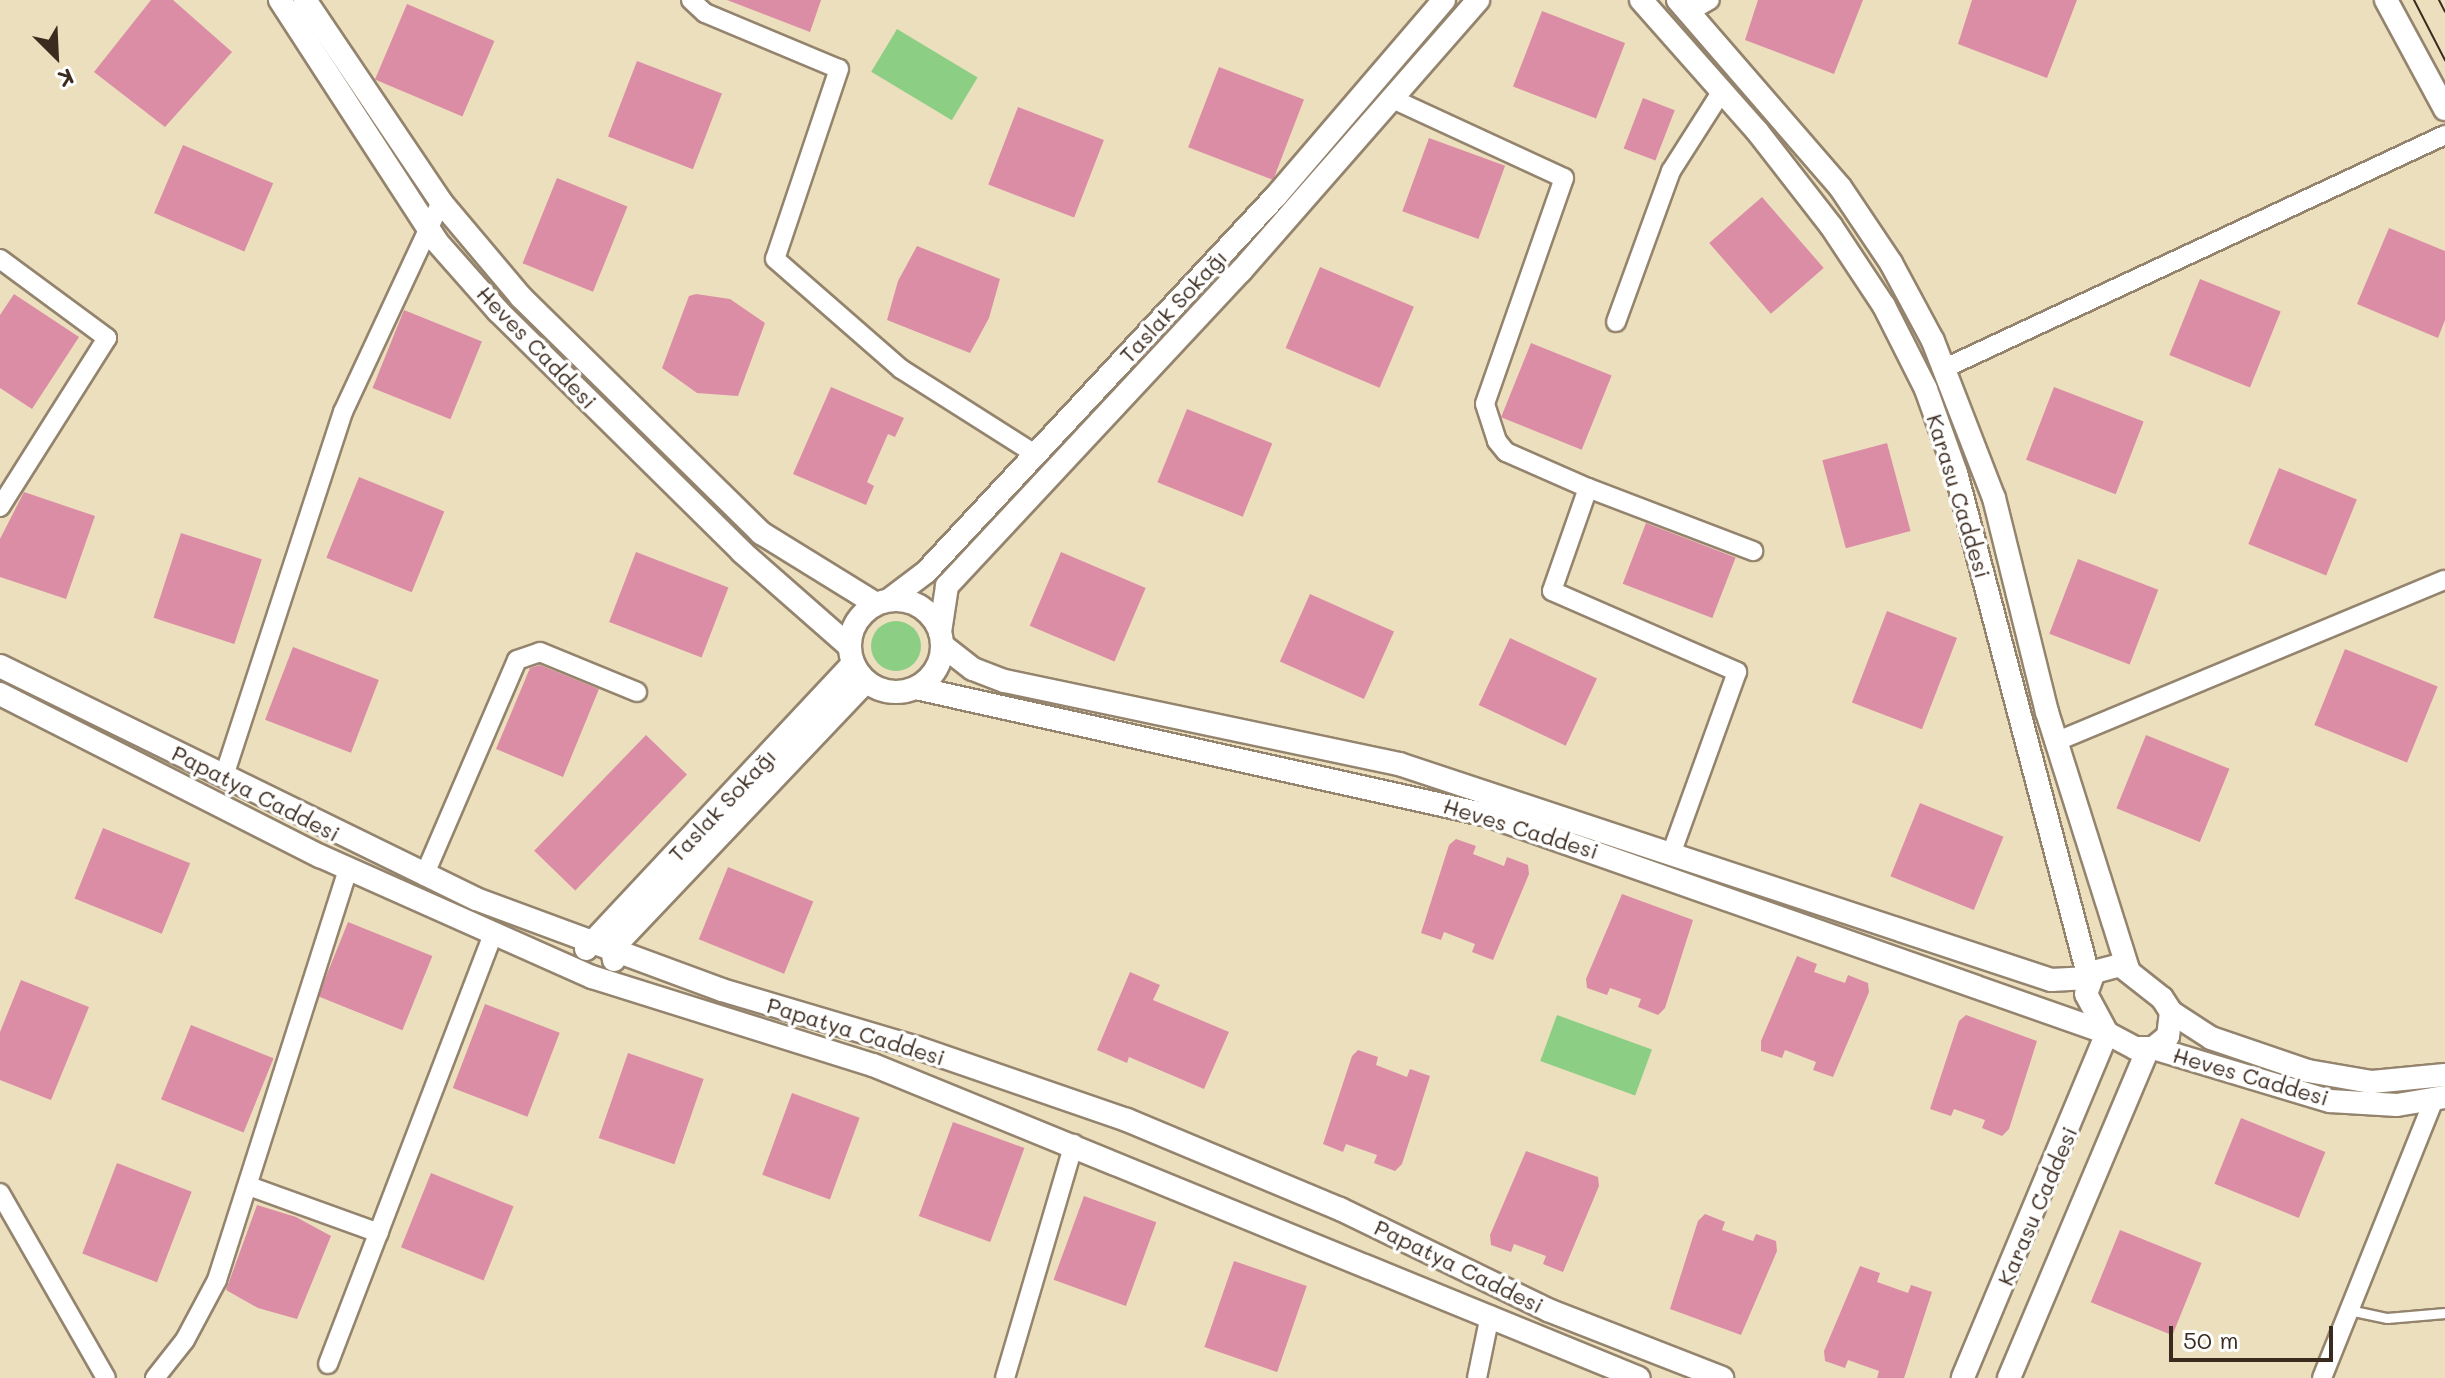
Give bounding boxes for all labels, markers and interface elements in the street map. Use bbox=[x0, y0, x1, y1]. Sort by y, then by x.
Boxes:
north arrow bbox=[16, 16, 96, 96]
text: K bbox=[53, 62, 78, 95]
street label: Taslak Sokağı bbox=[1114, 244, 1232, 368]
street label: Heves Caddesi bbox=[472, 280, 602, 414]
street label: Karasu Caddesi bbox=[1922, 411, 1996, 581]
street label: Papatya Caddesi bbox=[168, 739, 344, 847]
street label: Taslak Sokağı bbox=[663, 743, 781, 867]
street label: Heves Caddesi bbox=[1440, 792, 1602, 864]
street label: Papatya Caddesi bbox=[764, 991, 948, 1071]
street label: Heves Caddesi bbox=[2170, 1041, 2332, 1111]
street label: Karasu Caddesi bbox=[1992, 1123, 2082, 1289]
street label: Papatya Caddesi bbox=[1370, 1214, 1548, 1318]
scale bar bbox=[2173, 1310, 2337, 1360]
text: 50 m bbox=[2183, 1324, 2239, 1355]

